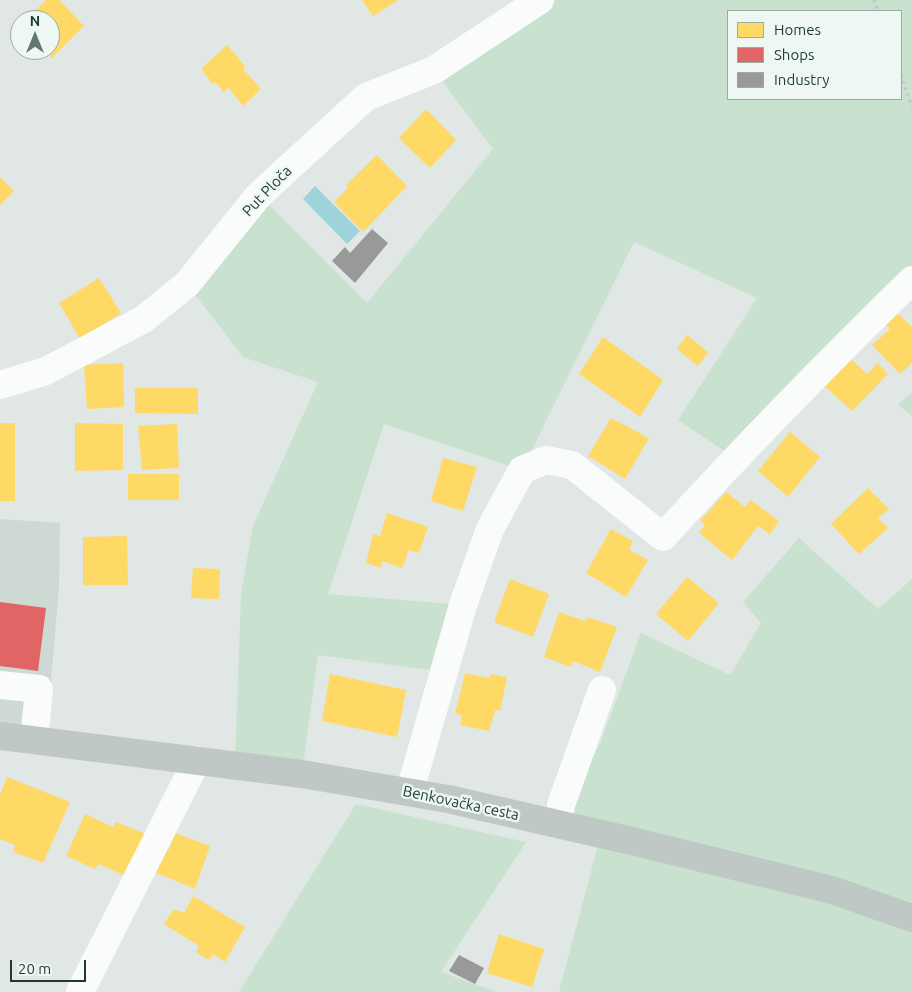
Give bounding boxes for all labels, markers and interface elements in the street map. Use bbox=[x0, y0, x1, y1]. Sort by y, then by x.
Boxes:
north arrow bbox=[10, 10, 60, 60]
legend bbox=[727, 10, 902, 100]
text: N bbox=[30, 13, 40, 29]
text: Homes bbox=[774, 21, 821, 38]
text: Shops bbox=[774, 46, 815, 63]
text: Industry bbox=[774, 71, 829, 88]
street label: Put Ploča bbox=[239, 162, 295, 220]
street label: Benkovačka cesta bbox=[401, 782, 521, 824]
scale bar bbox=[12, 950, 89, 982]
text: 20 m bbox=[18, 960, 51, 977]

